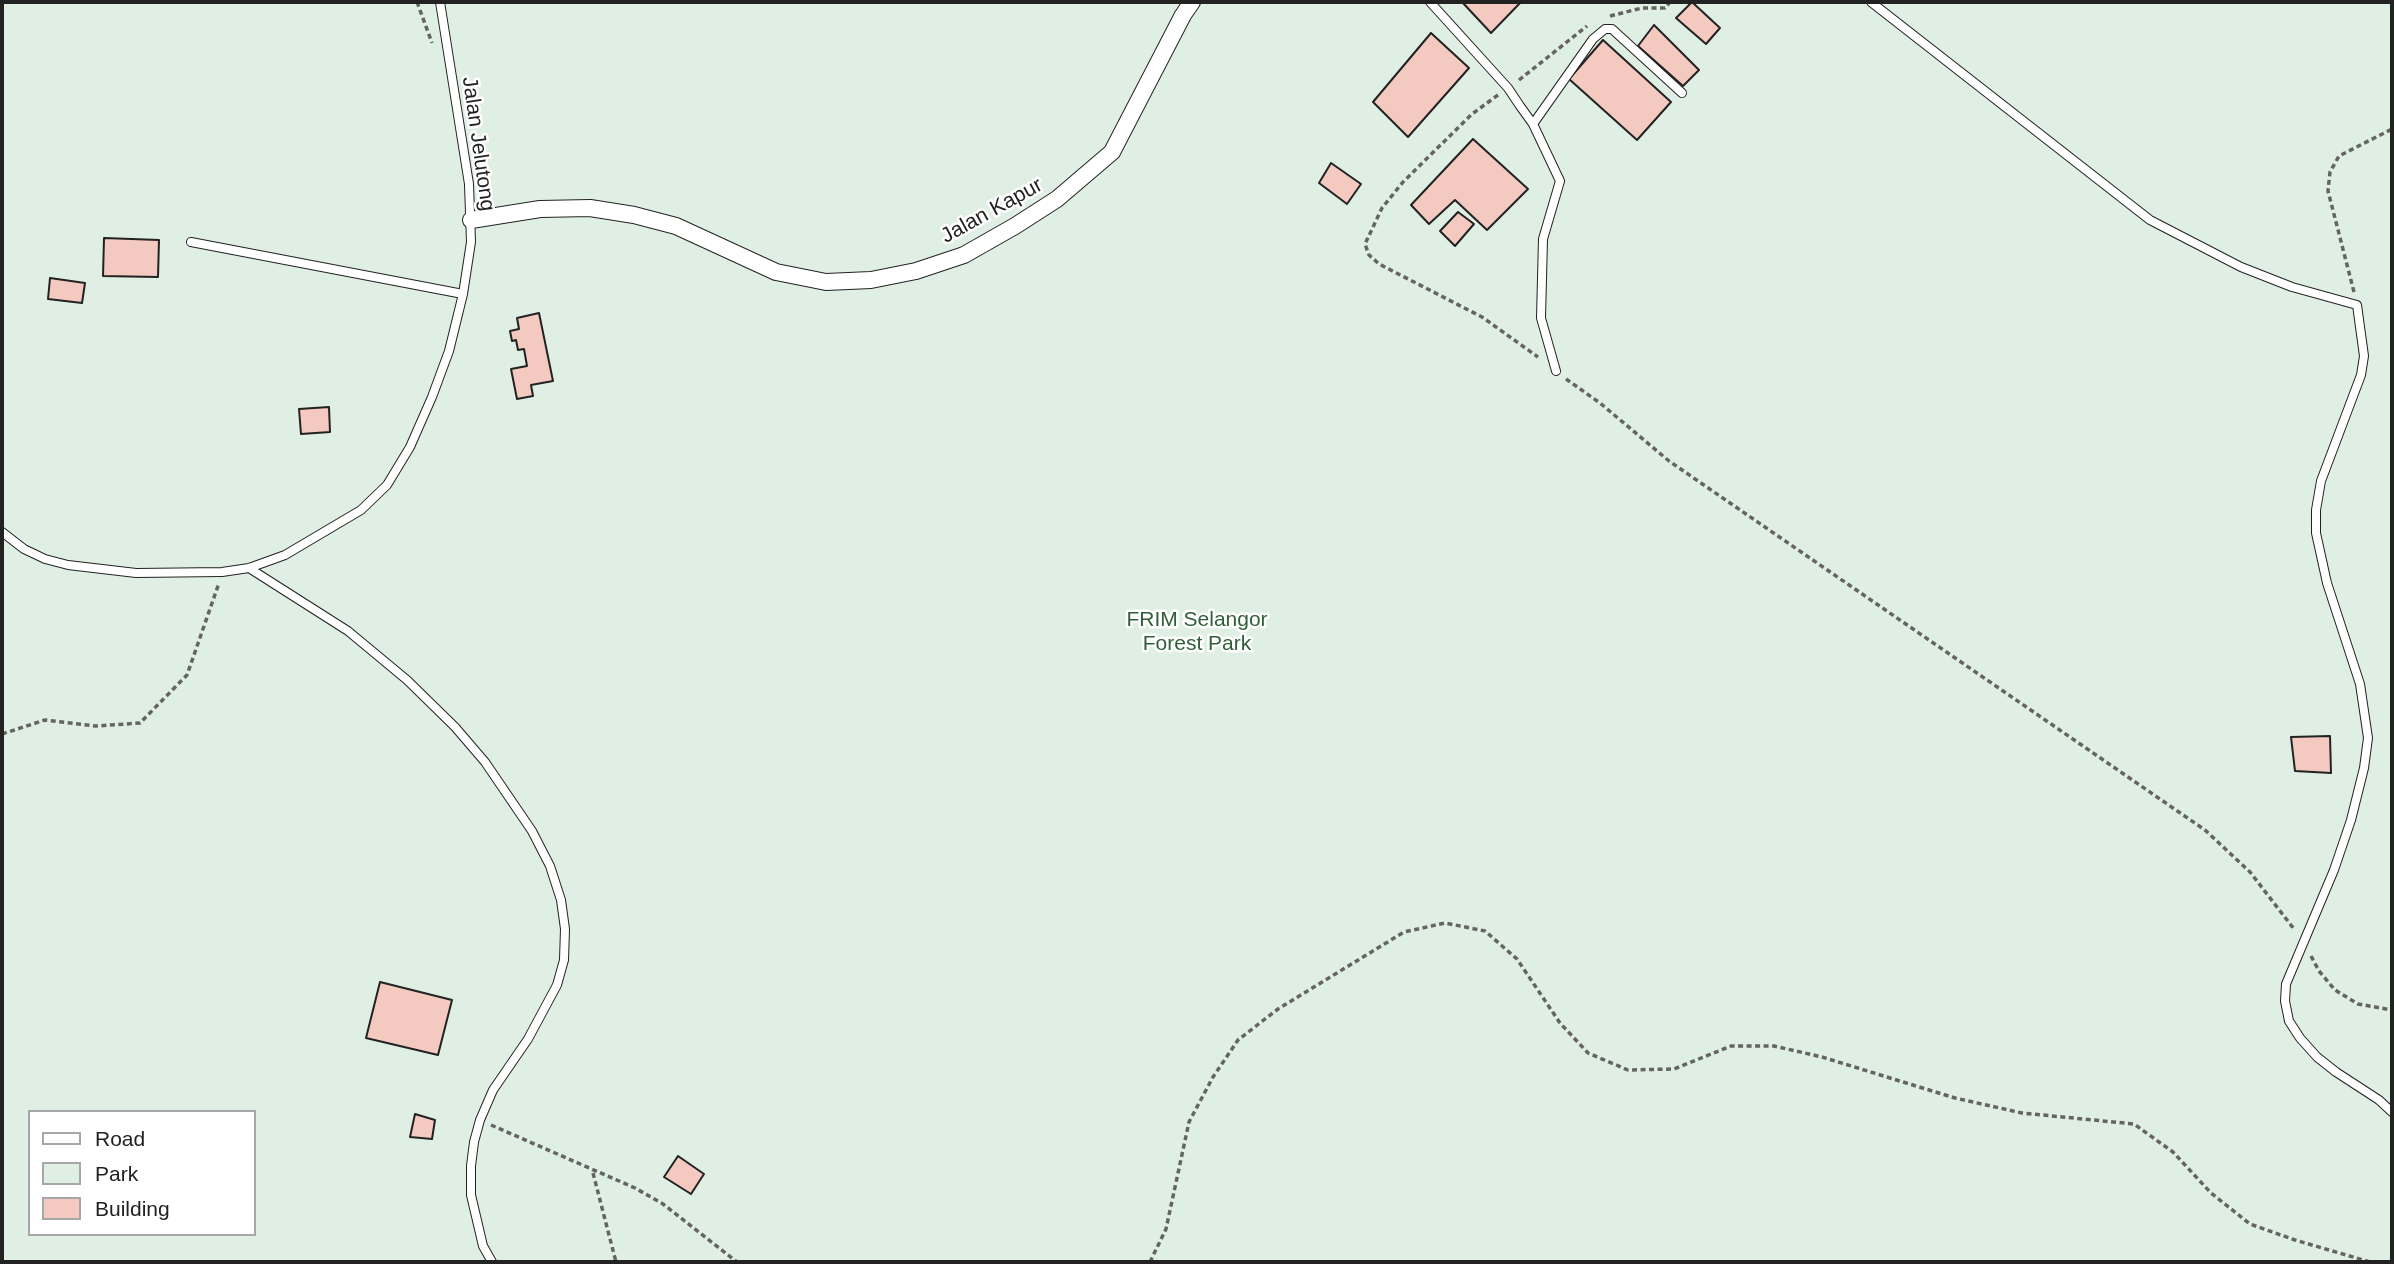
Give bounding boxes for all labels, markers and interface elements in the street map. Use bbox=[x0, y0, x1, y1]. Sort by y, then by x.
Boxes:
street label: Jalan Jelutong bbox=[456, 75, 500, 213]
street label: Jalan Kapur bbox=[937, 173, 1047, 249]
park label: FRIM Selangor Forest Park bbox=[1126, 607, 1268, 657]
legend bbox=[28, 1110, 256, 1236]
text: Road bbox=[95, 1127, 145, 1150]
text: Park bbox=[95, 1162, 138, 1185]
text: Building bbox=[95, 1197, 170, 1220]

